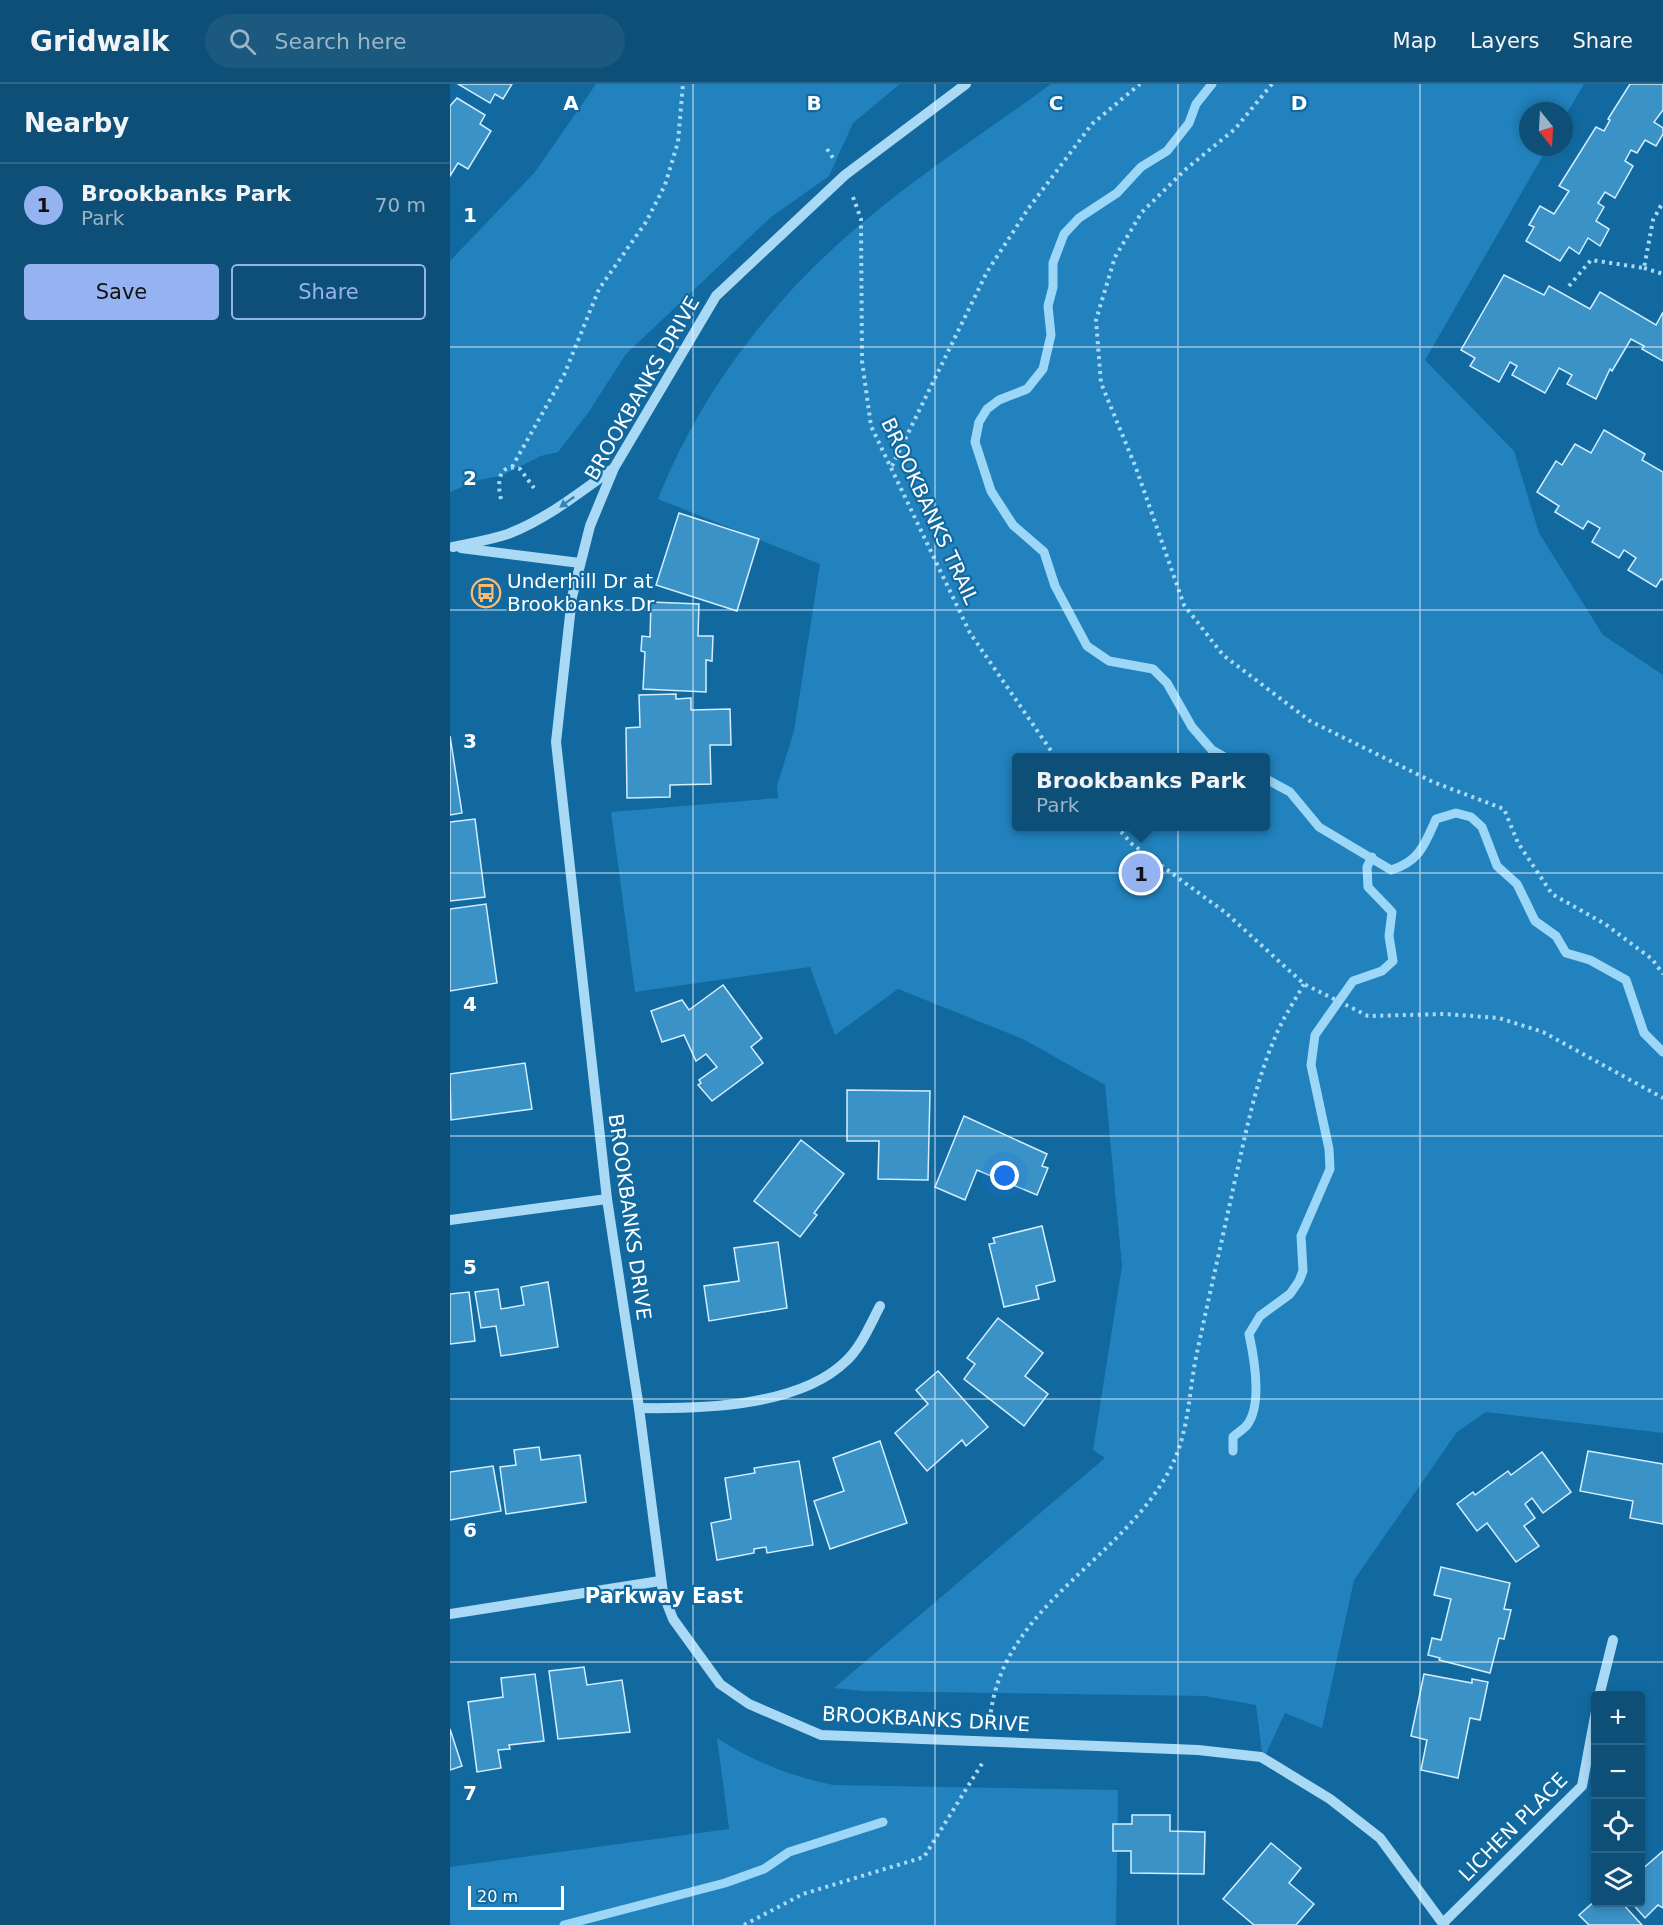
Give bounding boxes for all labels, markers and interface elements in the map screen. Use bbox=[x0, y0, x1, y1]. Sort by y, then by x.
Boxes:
search box bbox=[205, 14, 625, 68]
text: Gridwalk bbox=[30, 25, 169, 58]
icon: search bbox=[226, 25, 259, 58]
text: Search here bbox=[274, 29, 407, 54]
text: Map bbox=[1393, 29, 1437, 53]
text: Layers bbox=[1470, 29, 1539, 53]
text: Share bbox=[1572, 29, 1633, 53]
text: A bbox=[563, 91, 579, 115]
text: B bbox=[806, 91, 822, 115]
text: C bbox=[1049, 91, 1063, 115]
text: D bbox=[1291, 91, 1307, 115]
north arrow bbox=[1519, 102, 1573, 156]
text: Nearby bbox=[24, 108, 129, 138]
text: Brookbanks Park bbox=[81, 181, 291, 206]
text: 1 bbox=[37, 193, 50, 217]
text: 70 m bbox=[375, 193, 426, 217]
text: 1 bbox=[463, 203, 477, 227]
text: Park bbox=[81, 206, 124, 230]
button: Save bbox=[24, 264, 219, 320]
button: Share bbox=[231, 264, 426, 320]
street label: BROOKBANKS DRIVE bbox=[580, 292, 704, 484]
street label: BROOKBANKS TRAIL bbox=[876, 414, 984, 609]
text: 2 bbox=[463, 466, 477, 490]
one-way arrow bbox=[559, 496, 575, 508]
place label: Underhill Dr at Brookbanks Dr bbox=[507, 569, 655, 616]
bus stop icon: Underhill Dr at Brookbanks Dr bbox=[470, 577, 502, 609]
text: 3 bbox=[463, 729, 477, 753]
popup bbox=[1012, 753, 1270, 831]
text: Brookbanks Park bbox=[1036, 768, 1246, 793]
text: Park bbox=[1036, 793, 1079, 817]
pin: 1 bbox=[1122, 850, 1160, 896]
text: 4 bbox=[463, 992, 477, 1016]
street label: BROOKBANKS DRIVE bbox=[604, 1112, 656, 1322]
your location bbox=[990, 1161, 1019, 1190]
text: 5 bbox=[463, 1255, 477, 1279]
text: 6 bbox=[463, 1518, 477, 1542]
district label: Parkway East bbox=[585, 1584, 743, 1608]
map controls bbox=[1591, 1691, 1645, 1907]
button: + bbox=[1591, 1691, 1645, 1745]
street label: BROOKBANKS DRIVE bbox=[821, 1702, 1031, 1736]
button: − bbox=[1591, 1745, 1645, 1799]
street label: LICHEN PLACE bbox=[1454, 1768, 1572, 1886]
text: 7 bbox=[463, 1781, 477, 1805]
button: locate bbox=[1591, 1799, 1645, 1853]
button: layers bbox=[1591, 1853, 1645, 1907]
scale bar bbox=[468, 1883, 564, 1910]
text: 20 m bbox=[477, 1887, 518, 1906]

